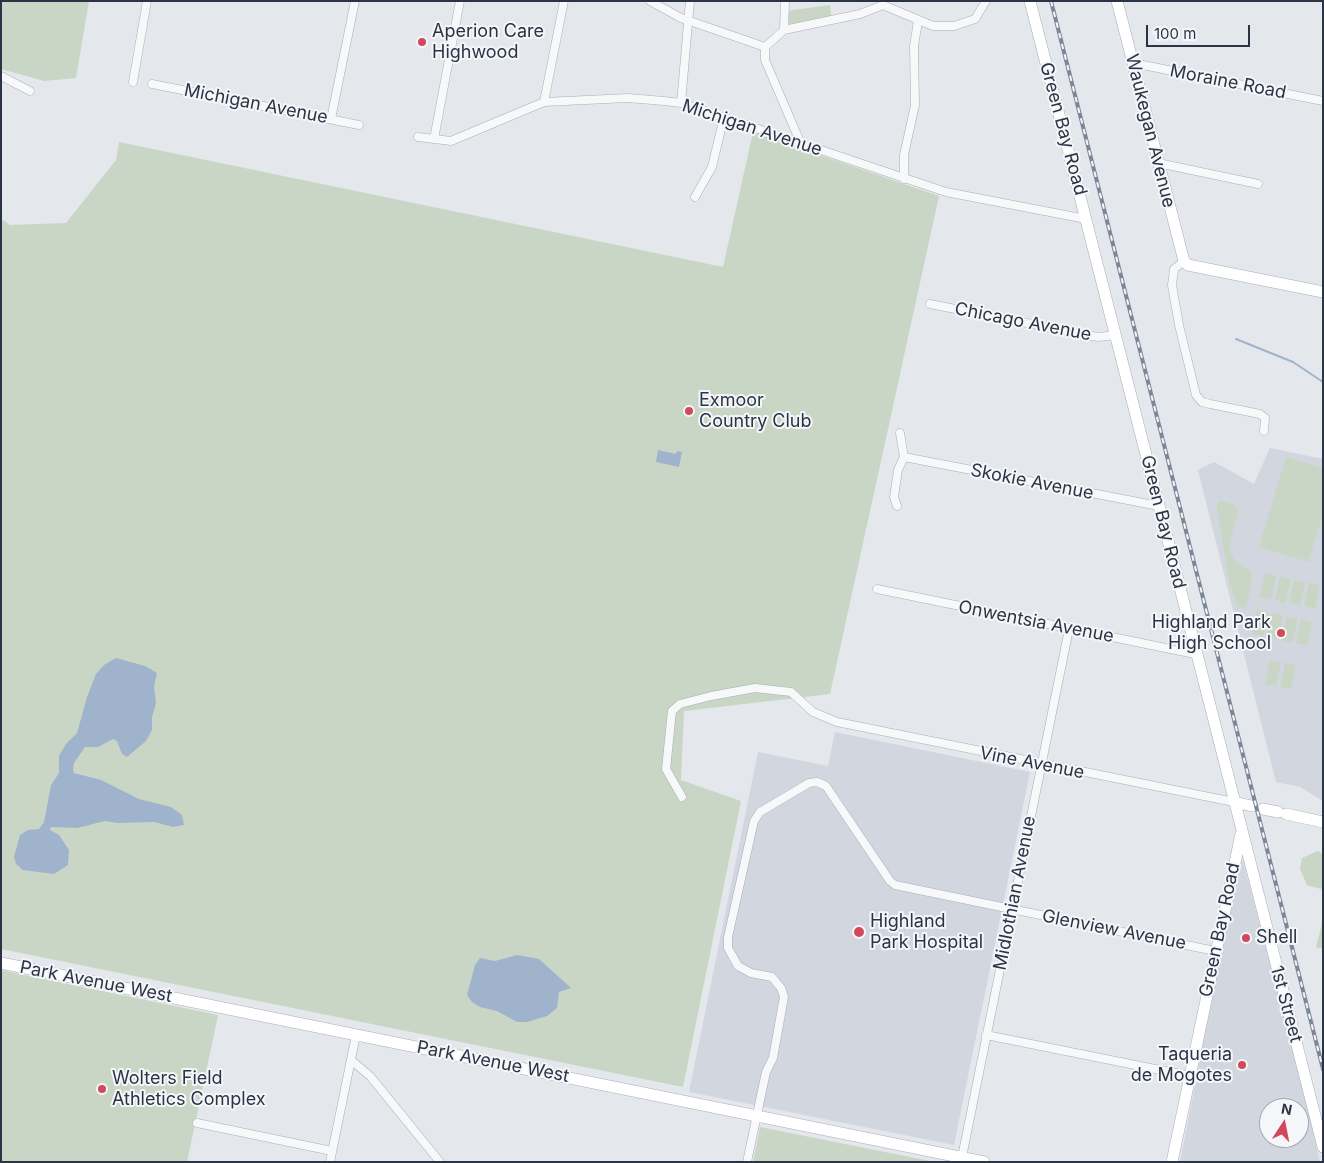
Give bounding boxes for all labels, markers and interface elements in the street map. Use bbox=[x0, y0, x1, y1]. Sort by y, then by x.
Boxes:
scale bar bbox=[1149, 15, 1253, 47]
place label: Aperion Care Highwood bbox=[432, 21, 544, 64]
text: 100 m bbox=[1154, 24, 1196, 43]
marker: Aperion Care Highwood bbox=[416, 36, 428, 48]
street label: Waukegan Avenue bbox=[1120, 52, 1180, 210]
street label: Green Bay Road bbox=[1035, 60, 1091, 198]
street label: Moraine Road bbox=[1168, 60, 1288, 104]
street label: Michigan Avenue bbox=[182, 79, 330, 129]
street label: Michigan Avenue bbox=[679, 95, 825, 161]
street label: Chicago Avenue bbox=[953, 298, 1093, 346]
place label: Exmoor Country Club bbox=[699, 390, 812, 432]
marker: Exmoor Country Club bbox=[683, 405, 695, 417]
street label: Green Bay Road bbox=[1136, 453, 1190, 591]
street label: Skokie Avenue bbox=[969, 459, 1095, 505]
street label: Onwentsia Avenue bbox=[956, 596, 1116, 648]
place label: Highland Park High School bbox=[1152, 612, 1271, 654]
marker: Highland Park High School bbox=[1275, 627, 1287, 639]
street label: Vine Avenue bbox=[978, 742, 1086, 784]
street label: Midlothian Avenue bbox=[989, 814, 1041, 972]
street label: Green Bay Road bbox=[1195, 861, 1245, 999]
street label: Glenview Avenue bbox=[1040, 905, 1188, 955]
place label: Highland Park Hospital bbox=[870, 911, 983, 954]
marker: Highland Park Hospital bbox=[852, 925, 866, 939]
place label: Shell bbox=[1256, 927, 1297, 949]
marker: Shell bbox=[1240, 932, 1252, 944]
street label: Park Avenue West bbox=[18, 957, 174, 1007]
street label: 1st Street bbox=[1265, 963, 1307, 1045]
street label: Park Avenue West bbox=[415, 1037, 571, 1087]
place label: Taqueria de Mogotes bbox=[1131, 1044, 1232, 1086]
marker: Taqueria de Mogotes bbox=[1236, 1059, 1248, 1071]
place label: Wolters Field Athletics Complex bbox=[112, 1068, 266, 1110]
marker: Wolters Field Athletics Complex bbox=[96, 1083, 108, 1095]
north arrow bbox=[1259, 1098, 1309, 1148]
text: N bbox=[1280, 1099, 1294, 1118]

